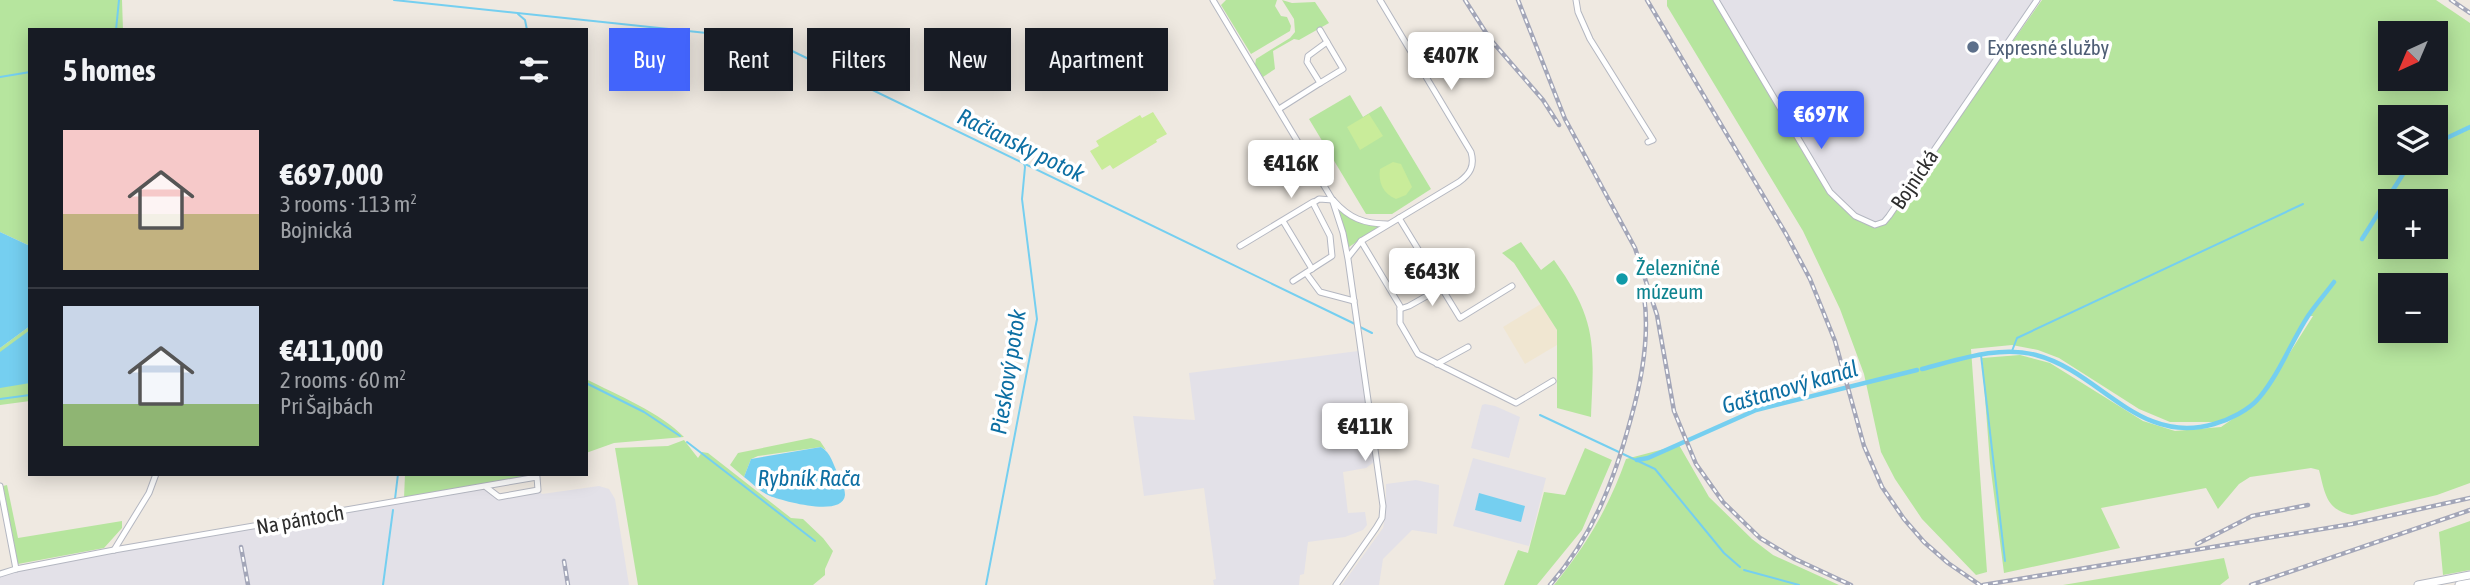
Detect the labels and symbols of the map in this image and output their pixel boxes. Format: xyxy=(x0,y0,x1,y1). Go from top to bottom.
north arrow xyxy=(2378,21,2448,91)
pin: €407K xyxy=(1402,32,1500,92)
place label: Expresné služby xyxy=(1987,35,2110,59)
marker: Expresné služby xyxy=(1965,39,1981,55)
pin: €697K xyxy=(1772,92,1870,151)
water label: Račiansky potok xyxy=(953,103,1089,187)
pin: €416K xyxy=(1242,140,1340,200)
street label: Bojnická xyxy=(1885,145,1943,213)
pin: €643K xyxy=(1383,248,1481,308)
place label: Železničné múzeum xyxy=(1636,255,1720,303)
marker: Železničné múzeum xyxy=(1614,271,1630,287)
water label: Pieskový potok xyxy=(985,307,1031,436)
water label: Gaštanový kanál xyxy=(1719,355,1861,419)
pin: €411K xyxy=(1316,404,1414,463)
water label: Rybník Rača xyxy=(758,465,861,491)
street label: Na pántoch xyxy=(254,499,346,539)

